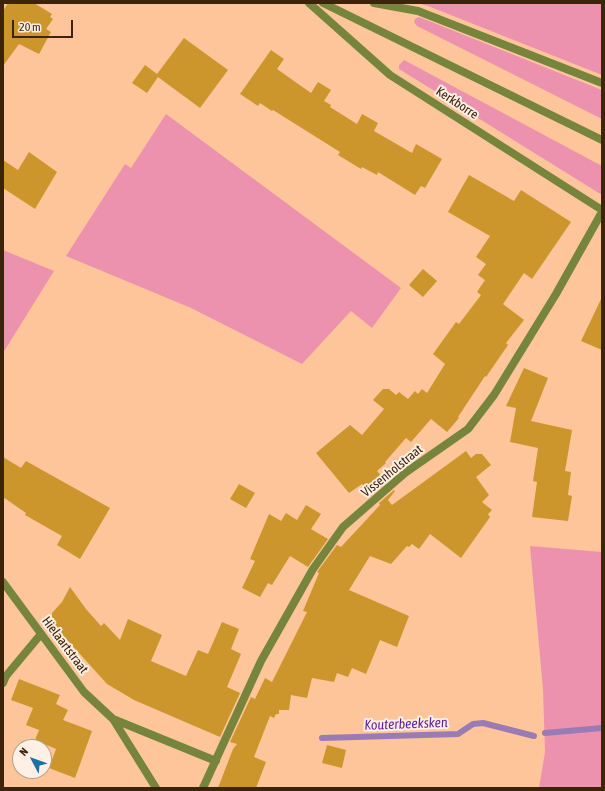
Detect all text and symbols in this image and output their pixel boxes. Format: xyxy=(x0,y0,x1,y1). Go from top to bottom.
scale bar xyxy=(14,12,75,38)
text: 20 m xyxy=(19,20,41,34)
street label: Kerkborre xyxy=(433,84,481,122)
street label: Vissenholstraat xyxy=(358,442,426,500)
street label: Hielaartstraat xyxy=(39,613,91,677)
water label: Kouterbeeksken xyxy=(364,714,448,734)
north arrow xyxy=(12,739,52,779)
text: N xyxy=(17,745,30,758)

